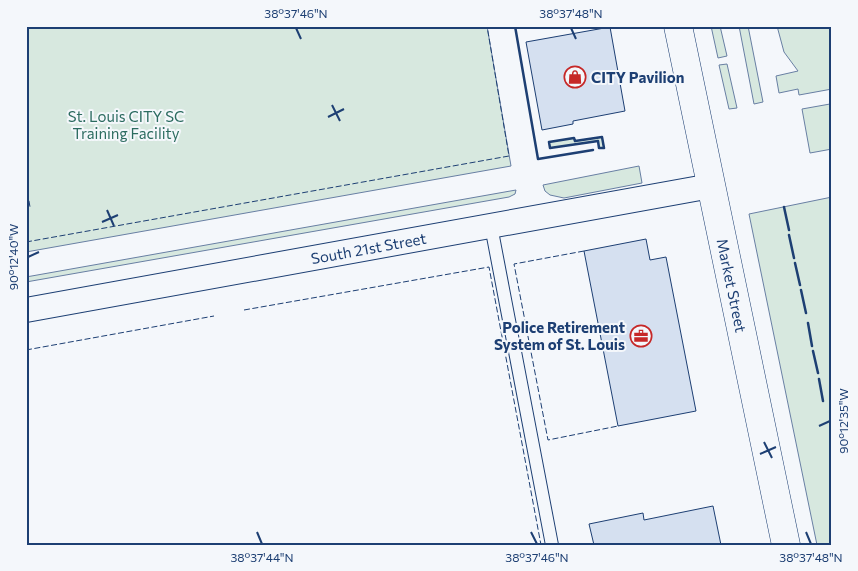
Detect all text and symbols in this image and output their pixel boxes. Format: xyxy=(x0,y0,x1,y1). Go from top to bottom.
text: 38°37'46"N xyxy=(264,6,328,20)
text: 38°37'48"N xyxy=(539,6,603,20)
shop icon: CITY Pavilion xyxy=(563,65,587,89)
place label: CITY Pavilion xyxy=(591,68,684,86)
park label: St. Louis CITY SC Training Facility xyxy=(68,107,184,142)
text: 90°12'40"W xyxy=(6,224,20,290)
street label: South 21st Street xyxy=(309,229,428,267)
street label: Market Street xyxy=(713,237,750,334)
place label: Police Retirement System of St. Louis xyxy=(494,318,625,353)
office icon: Police Retirement System of St. Louis xyxy=(629,324,653,348)
text: 90°12'35"W xyxy=(836,388,850,454)
text: 38°37'44"N xyxy=(230,550,294,564)
text: 38°37'46"N xyxy=(505,550,569,564)
text: 38°37'48"N xyxy=(779,550,843,564)

